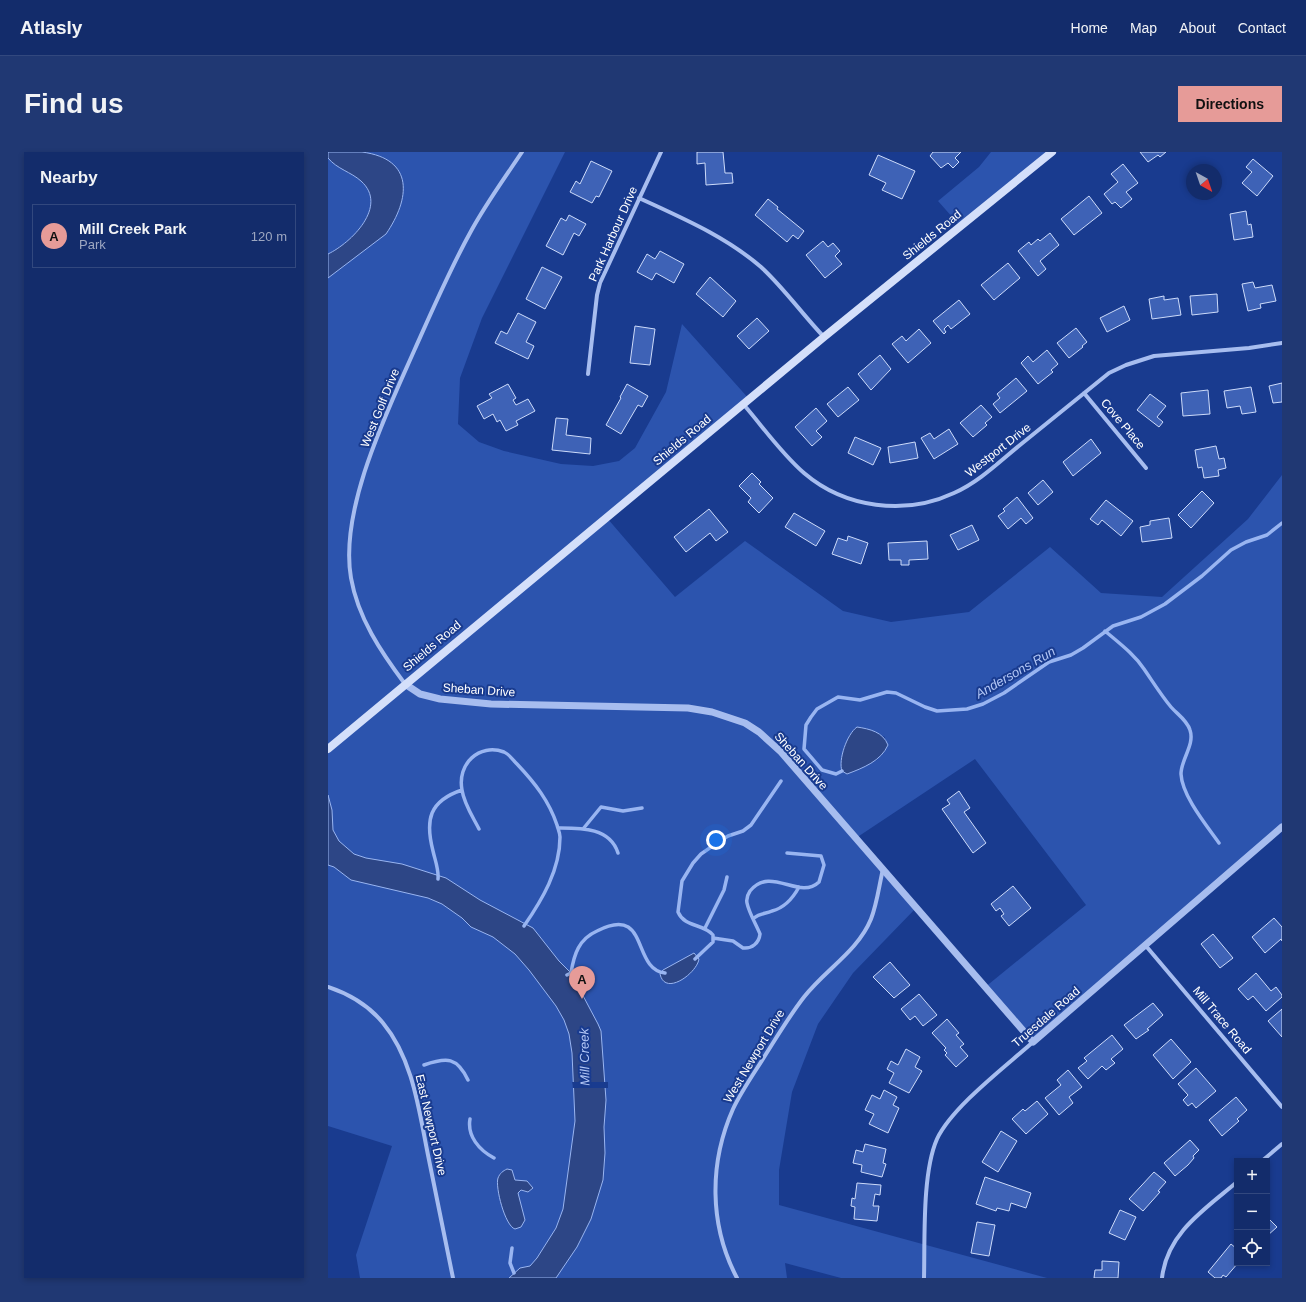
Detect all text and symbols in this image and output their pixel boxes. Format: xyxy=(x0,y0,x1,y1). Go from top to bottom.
text: Atlasly xyxy=(20,17,82,38)
text: Home xyxy=(1071,20,1108,36)
text: Map xyxy=(1130,20,1157,36)
text: About xyxy=(1179,20,1216,36)
text: Contact xyxy=(1238,20,1286,36)
button: Directions xyxy=(1178,86,1282,122)
text: Find us xyxy=(24,88,124,119)
north arrow xyxy=(1186,164,1222,200)
text: Nearby xyxy=(40,168,98,187)
street label: Park Harbour Drive xyxy=(586,184,640,284)
street label: Shields Road xyxy=(900,207,964,263)
text: Mill Creek Park xyxy=(79,220,187,237)
text: A xyxy=(49,229,59,244)
text: 120 m xyxy=(251,229,287,244)
text: Park xyxy=(79,237,106,252)
street label: West Golf Drive xyxy=(358,366,402,449)
street label: Cove Place xyxy=(1098,396,1148,452)
street label: Shields Road xyxy=(650,412,714,468)
street label: Westport Drive xyxy=(963,420,1034,480)
street label: Shields Road xyxy=(400,618,464,674)
water label: Andersons Run xyxy=(972,644,1058,702)
street label: Sheban Drive xyxy=(442,680,516,700)
street label: Sheban Drive xyxy=(771,729,831,793)
your location xyxy=(706,830,726,850)
pin: A xyxy=(569,966,595,999)
street label: Truesdale Road xyxy=(1009,984,1083,1050)
street label: Mill Trace Road xyxy=(1190,984,1254,1056)
street label: West Newport Drive xyxy=(721,1006,788,1105)
water label: Mill Creek xyxy=(576,1026,593,1086)
street label: East Newport Drive xyxy=(413,1073,450,1177)
map controls xyxy=(1234,1158,1270,1266)
button: + xyxy=(1234,1158,1270,1194)
button: − xyxy=(1234,1194,1270,1230)
button: locate xyxy=(1234,1230,1270,1266)

